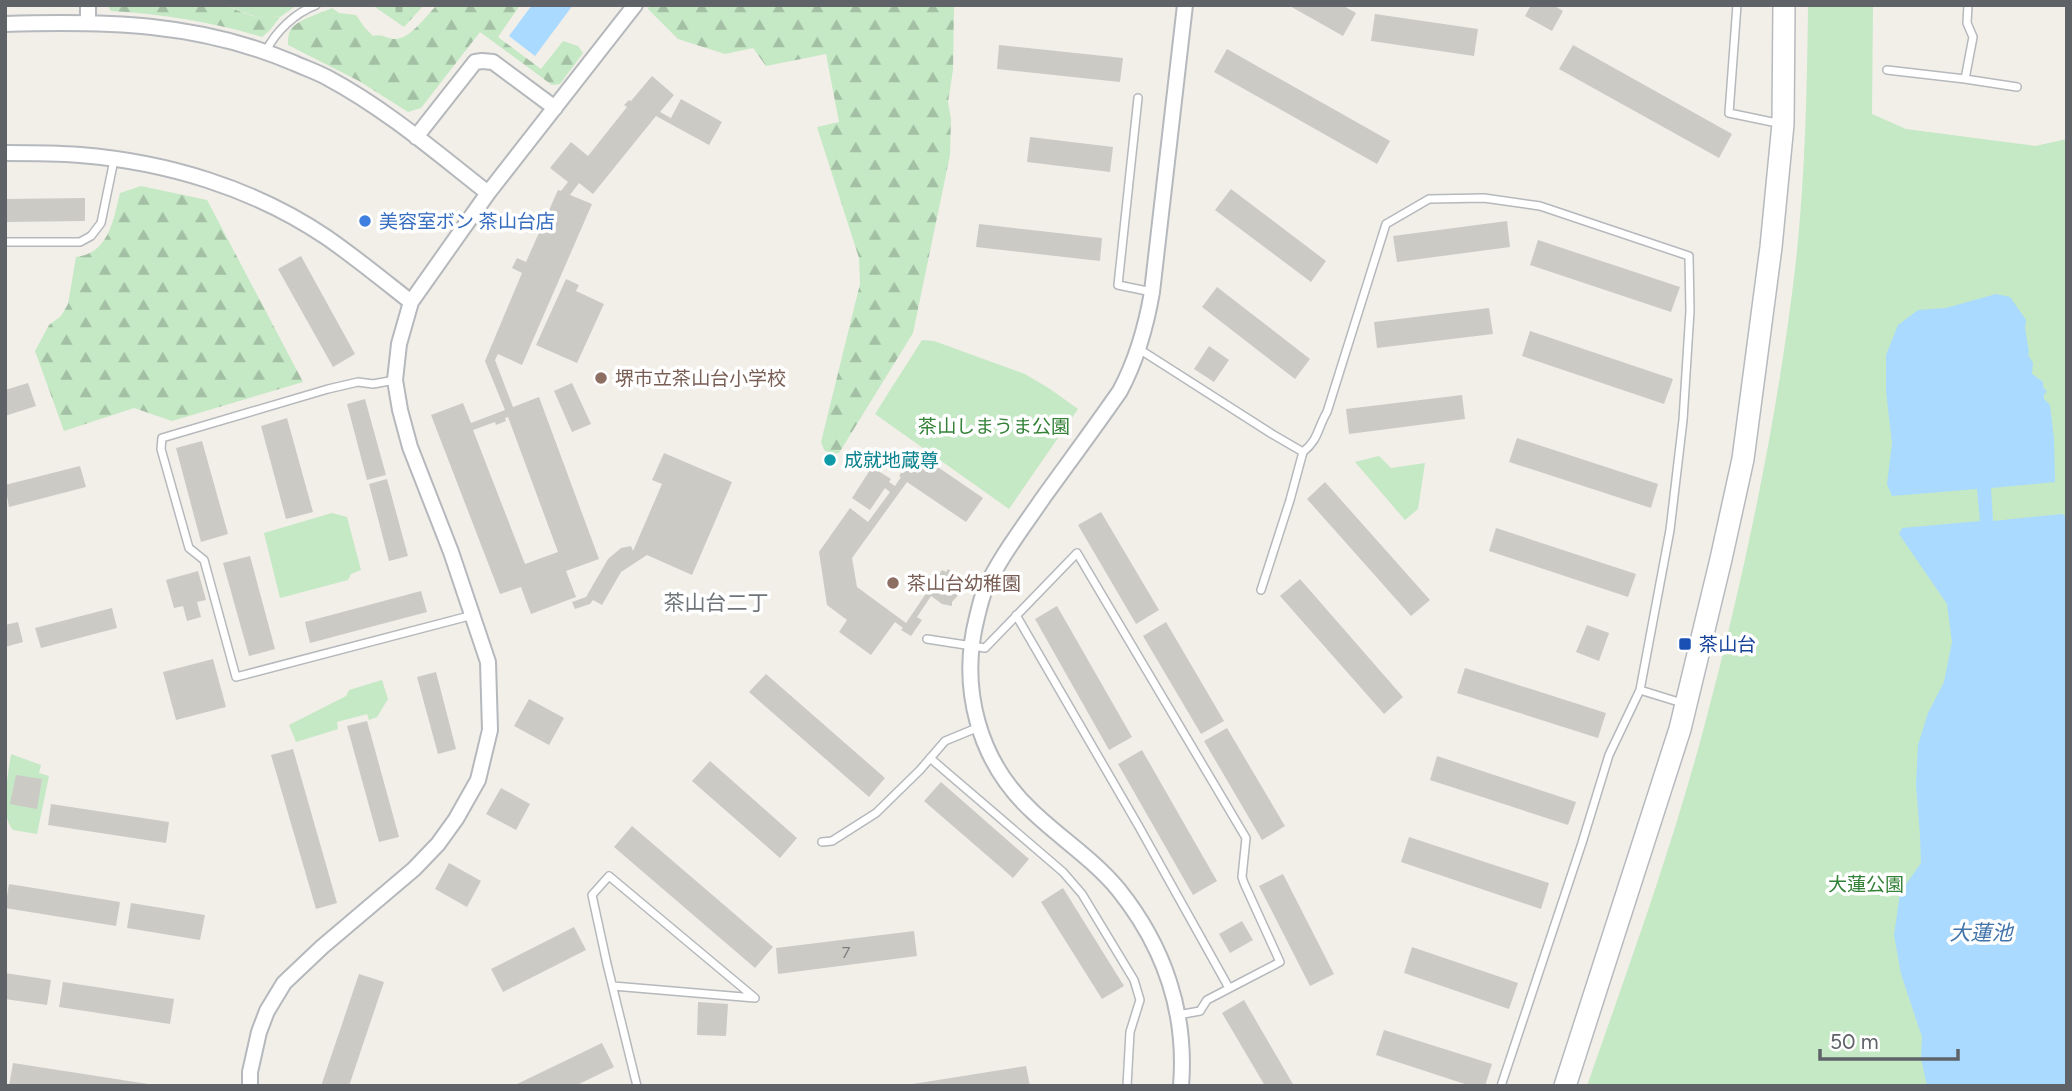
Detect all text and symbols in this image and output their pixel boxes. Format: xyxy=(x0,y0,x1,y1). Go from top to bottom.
place label: 美容室ボン 茶山台店 xyxy=(379,210,555,233)
marker: 美容室ボン 茶山台店 xyxy=(357,213,373,229)
place label: 堺市立茶山台小学校 xyxy=(615,367,786,390)
marker: 堺市立茶山台小学校 xyxy=(593,370,609,386)
park label: 茶山しまうま公園 xyxy=(918,415,1070,438)
place label: 成就地蔵尊 xyxy=(844,449,939,472)
marker: 成就地蔵尊 xyxy=(822,452,838,468)
place label: 茶山台幼稚園 xyxy=(907,572,1021,595)
marker: 茶山台幼稚園 xyxy=(885,575,901,591)
district label: 茶山台二丁 xyxy=(664,590,769,615)
place label: 茶山台 xyxy=(1699,633,1756,656)
marker: 茶山台 xyxy=(1677,636,1693,652)
park label: 大蓮公園 xyxy=(1828,873,1904,896)
water label: 大蓮池 xyxy=(1950,920,2014,945)
house number: 7 xyxy=(842,943,851,962)
scale bar xyxy=(1820,1018,1958,1062)
text: 50 m xyxy=(1830,1029,1879,1054)

